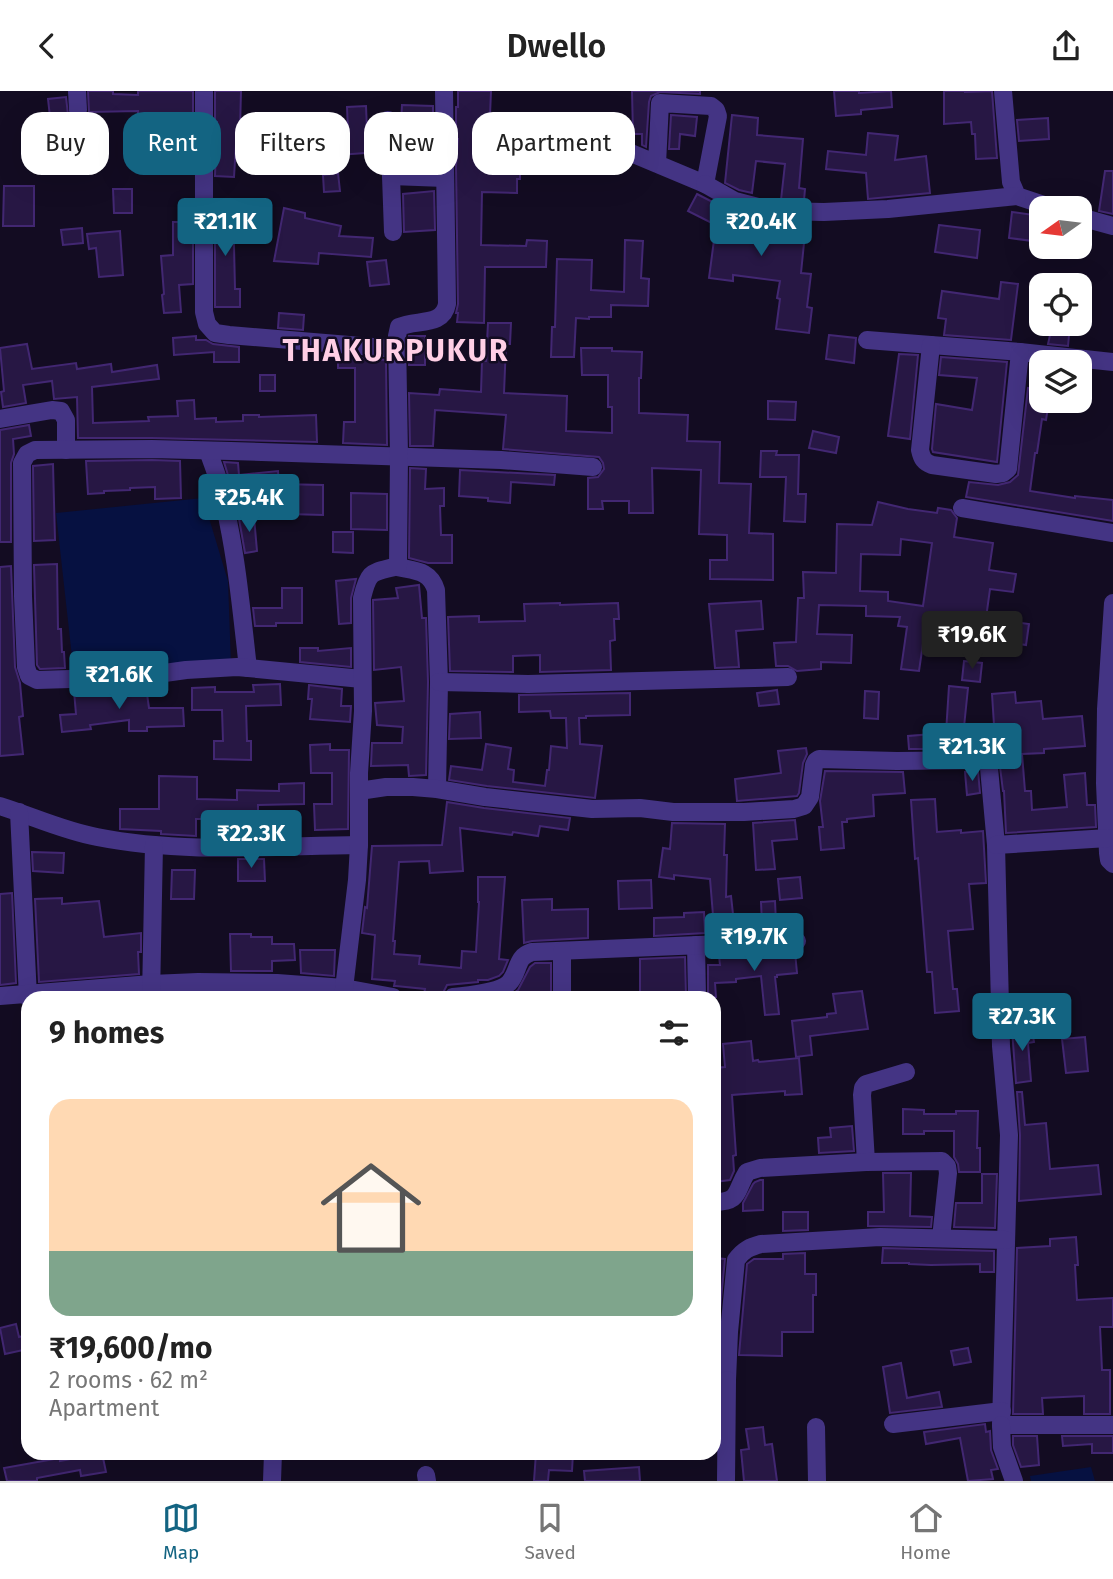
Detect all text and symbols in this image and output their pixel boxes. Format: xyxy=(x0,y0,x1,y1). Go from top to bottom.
icon: back xyxy=(28,27,66,65)
text: Dwello xyxy=(507,27,606,65)
icon: share xyxy=(1047,27,1085,65)
chip: Buy xyxy=(21,112,109,175)
chip: Rent xyxy=(123,112,221,175)
chip: Filters xyxy=(235,112,350,175)
chip: New xyxy=(364,112,458,175)
chip: Apartment xyxy=(472,112,635,175)
north arrow xyxy=(1029,196,1092,259)
map controls xyxy=(1029,196,1092,413)
pin: ₹21.1K xyxy=(168,199,282,258)
pin: ₹20.4K xyxy=(704,199,818,258)
text: ₹21.1K xyxy=(194,207,256,235)
text: ₹20.4K xyxy=(726,207,796,235)
button: locate xyxy=(1029,273,1092,336)
district label: THAKURPUKUR xyxy=(283,333,509,369)
button: layers xyxy=(1029,350,1092,413)
pin: ₹25.4K xyxy=(192,475,306,534)
text: ₹25.4K xyxy=(214,483,284,511)
pin: ₹19.6K xyxy=(915,611,1029,671)
text: ₹19.6K xyxy=(938,620,1006,648)
pin: ₹21.6K xyxy=(62,651,176,711)
text: ₹21.6K xyxy=(85,660,153,688)
pin: ₹21.3K xyxy=(915,723,1029,783)
text: ₹21.3K xyxy=(939,732,1005,760)
pin: ₹22.3K xyxy=(194,811,308,870)
text: ₹22.3K xyxy=(217,819,285,847)
pin: ₹19.7K xyxy=(697,913,811,973)
text: ₹19.7K xyxy=(721,922,787,950)
pin: ₹27.3K xyxy=(965,993,1079,1053)
text: ₹27.3K xyxy=(988,1002,1056,1030)
icon: filters xyxy=(655,1014,693,1052)
text: 9 homes xyxy=(49,1015,164,1051)
icon: home xyxy=(308,1145,434,1271)
text: ₹19,600/mo xyxy=(49,1330,212,1366)
text: 2 rooms · 62 m² xyxy=(49,1366,208,1394)
text: Apartment xyxy=(49,1394,159,1422)
tab: Map xyxy=(162,1499,200,1564)
tab: Saved xyxy=(524,1499,576,1564)
tab: Home xyxy=(900,1499,951,1564)

